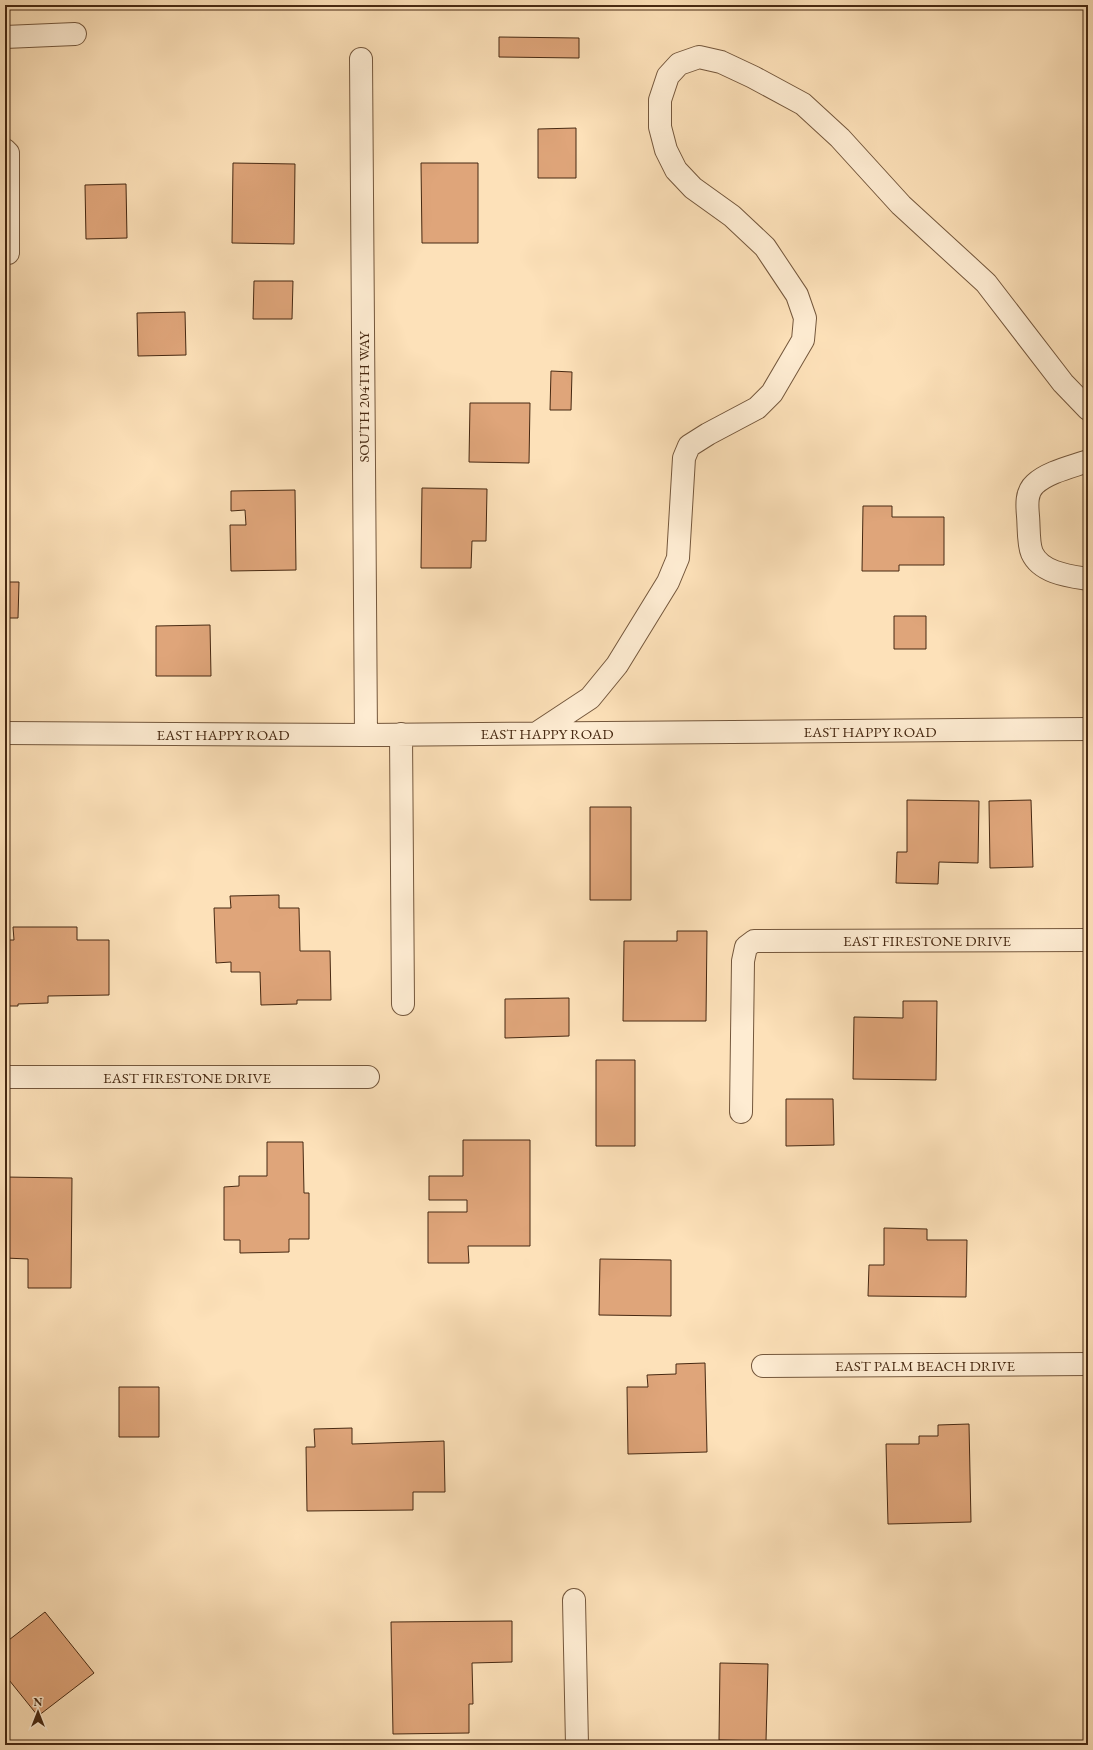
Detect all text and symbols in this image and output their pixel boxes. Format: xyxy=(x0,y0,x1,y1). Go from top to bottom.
street label: SOUTH 204TH WAY xyxy=(354,330,373,463)
street label: EAST HAPPY ROAD xyxy=(803,722,937,741)
street label: EAST HAPPY ROAD xyxy=(480,724,614,743)
street label: EAST HAPPY ROAD xyxy=(156,725,290,744)
street label: EAST FIRESTONE DRIVE xyxy=(843,931,1012,950)
street label: EAST FIRESTONE DRIVE xyxy=(103,1068,272,1087)
street label: EAST PALM BEACH DRIVE xyxy=(835,1356,1016,1375)
north arrow xyxy=(18,1692,58,1732)
text: N xyxy=(34,1695,43,1709)

